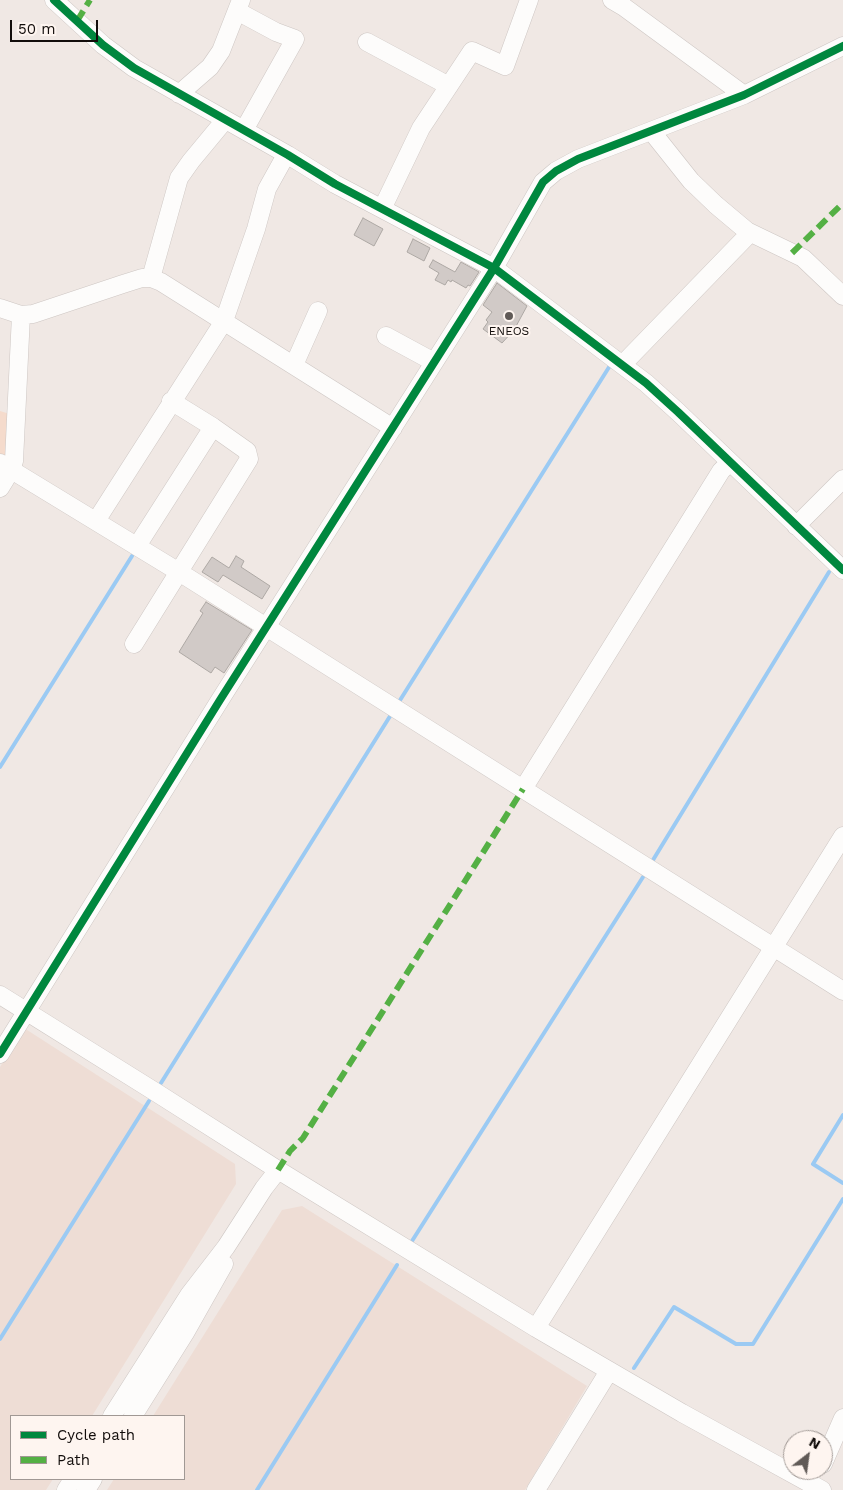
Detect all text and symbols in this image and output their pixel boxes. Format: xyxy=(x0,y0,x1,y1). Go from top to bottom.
scale bar xyxy=(12,10,100,42)
text: 50 m xyxy=(18,20,55,38)
marker: ENEOS xyxy=(503,310,515,322)
place label: ENEOS xyxy=(489,324,529,338)
legend xyxy=(10,1415,185,1480)
text: Cycle path xyxy=(57,1426,135,1444)
north arrow xyxy=(783,1430,833,1480)
text: N xyxy=(807,1433,823,1452)
text: Path xyxy=(57,1451,90,1469)

